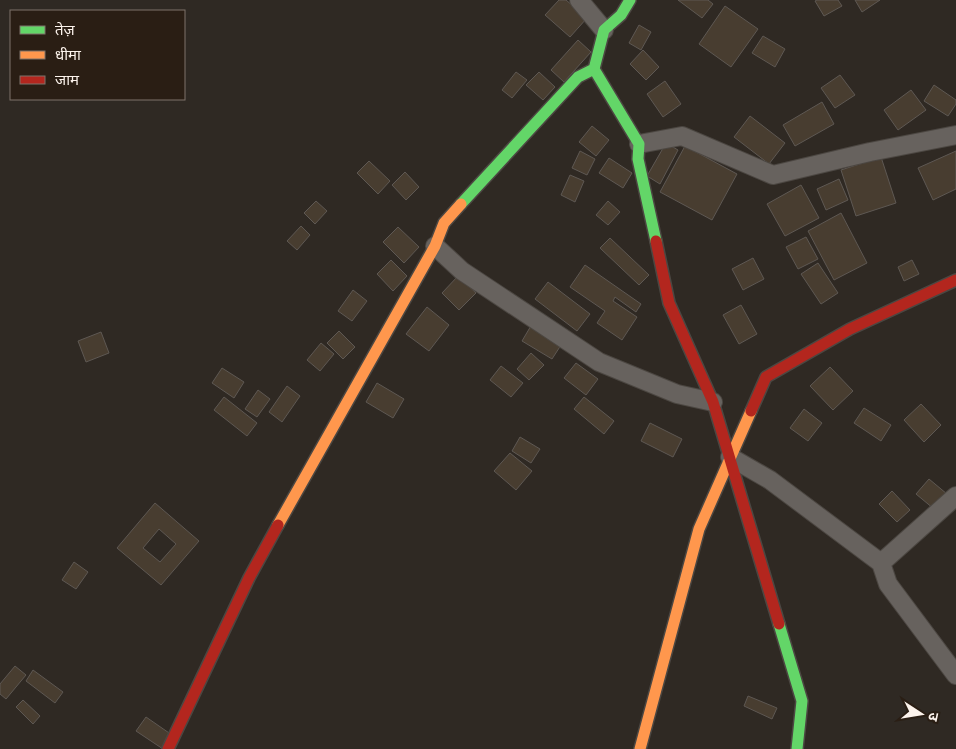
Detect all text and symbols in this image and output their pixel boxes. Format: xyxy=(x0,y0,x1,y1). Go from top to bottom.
legend xyxy=(10,10,185,100)
text: तेज़ xyxy=(55,21,76,38)
text: धीमा xyxy=(55,46,82,63)
text: जाम xyxy=(55,71,80,88)
north arrow xyxy=(896,689,946,739)
text: उ xyxy=(925,711,942,723)

